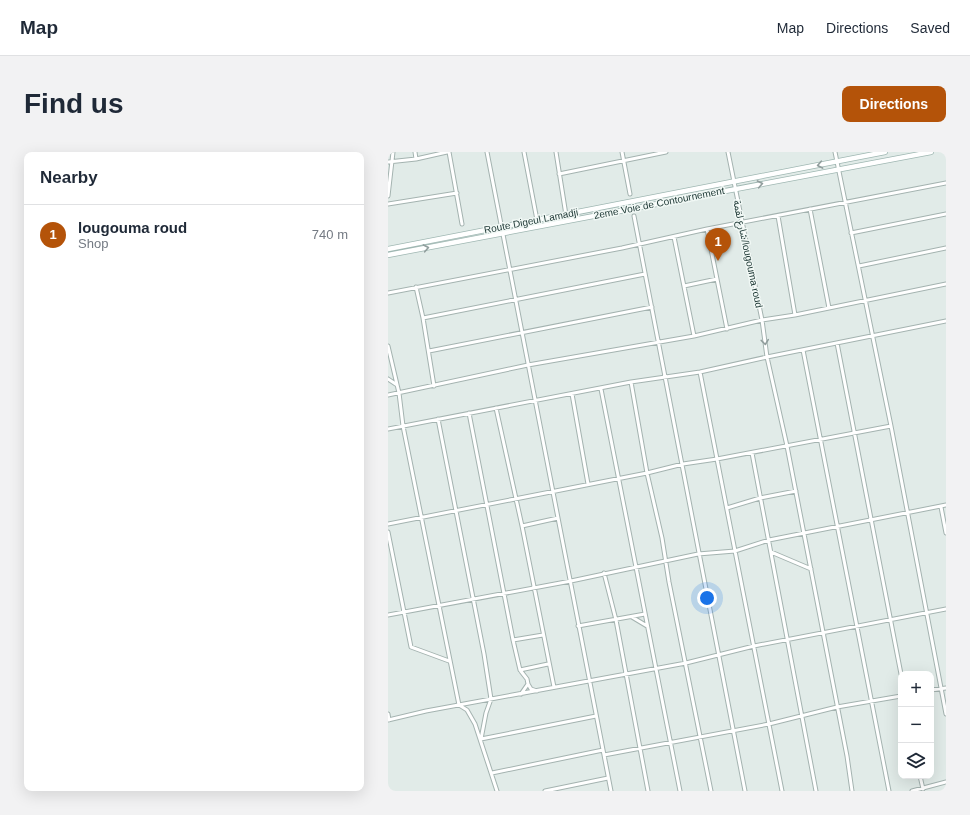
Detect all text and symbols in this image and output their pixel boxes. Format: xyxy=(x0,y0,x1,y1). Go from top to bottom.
text: Map xyxy=(20,17,58,38)
text: Map xyxy=(777,20,804,36)
text: Directions xyxy=(826,20,888,36)
text: Saved xyxy=(910,20,950,36)
button: Directions xyxy=(842,86,946,122)
text: Find us xyxy=(24,88,124,119)
one-way arrow xyxy=(817,161,823,169)
text: Nearby xyxy=(40,168,98,187)
one-way arrow xyxy=(757,180,763,188)
street label: 2eme Voie de Contournement xyxy=(593,185,725,221)
street label: شارع لقمة/lougouma roud xyxy=(729,199,765,309)
street label: Route Digeul Lamadji xyxy=(483,206,579,236)
text: lougouma roud xyxy=(78,219,187,236)
text: 1 xyxy=(49,227,57,242)
text: 740 m xyxy=(312,227,348,242)
pin: 1 xyxy=(705,228,731,261)
text: Shop xyxy=(78,236,108,251)
one-way arrow xyxy=(423,244,429,253)
one-way arrow xyxy=(760,338,769,345)
your location xyxy=(697,588,717,608)
map controls xyxy=(898,671,934,779)
button: + xyxy=(898,671,934,707)
button: − xyxy=(898,707,934,743)
button: layers xyxy=(898,743,934,779)

